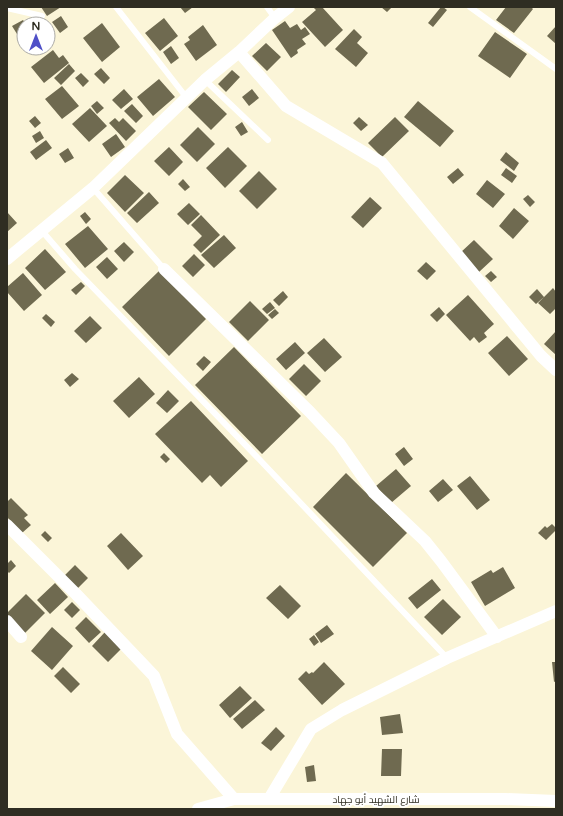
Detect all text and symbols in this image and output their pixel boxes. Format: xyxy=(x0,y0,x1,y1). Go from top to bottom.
north arrow xyxy=(16,16,56,56)
text: N xyxy=(32,20,40,33)
street label: شارع الشهيد أبو جهاد xyxy=(332,793,420,806)

